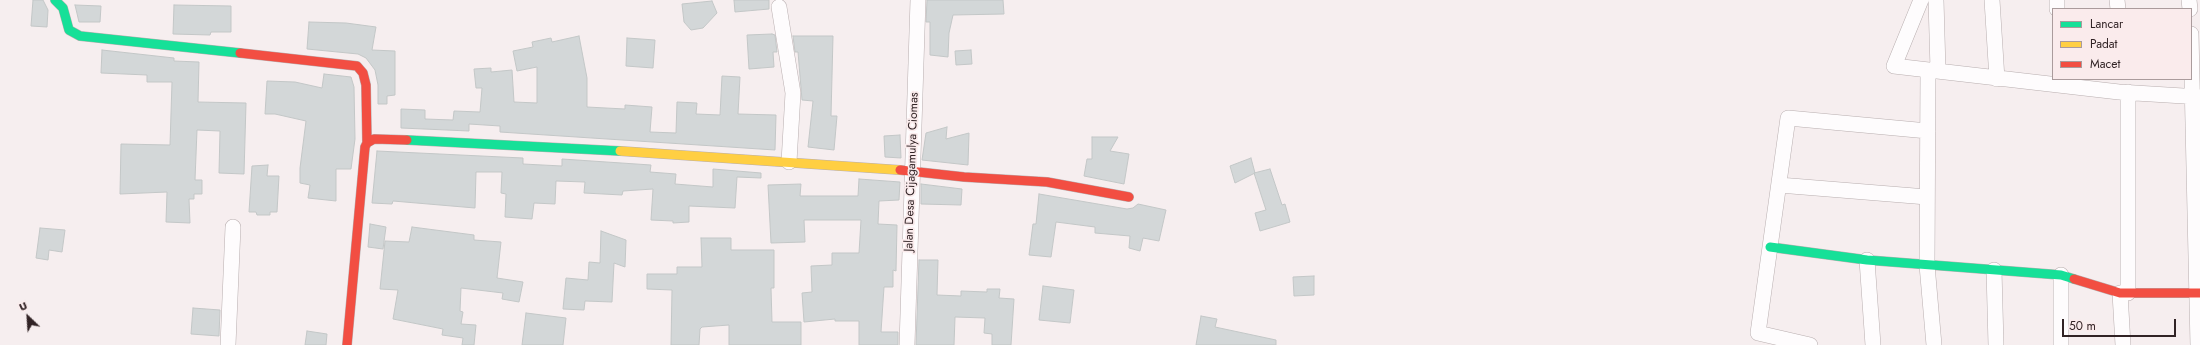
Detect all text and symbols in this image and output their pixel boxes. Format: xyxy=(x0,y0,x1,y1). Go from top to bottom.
legend xyxy=(2052,8,2192,80)
text: Lancar xyxy=(2090,15,2123,33)
text: Padat xyxy=(2090,35,2117,53)
text: Macet xyxy=(2090,55,2120,73)
street label: Jalan Desa Cijagamulya Ciomas xyxy=(902,92,922,252)
north arrow xyxy=(8,297,48,337)
text: U xyxy=(16,297,30,315)
scale bar xyxy=(2064,311,2178,337)
text: 50 m xyxy=(2069,317,2096,335)

